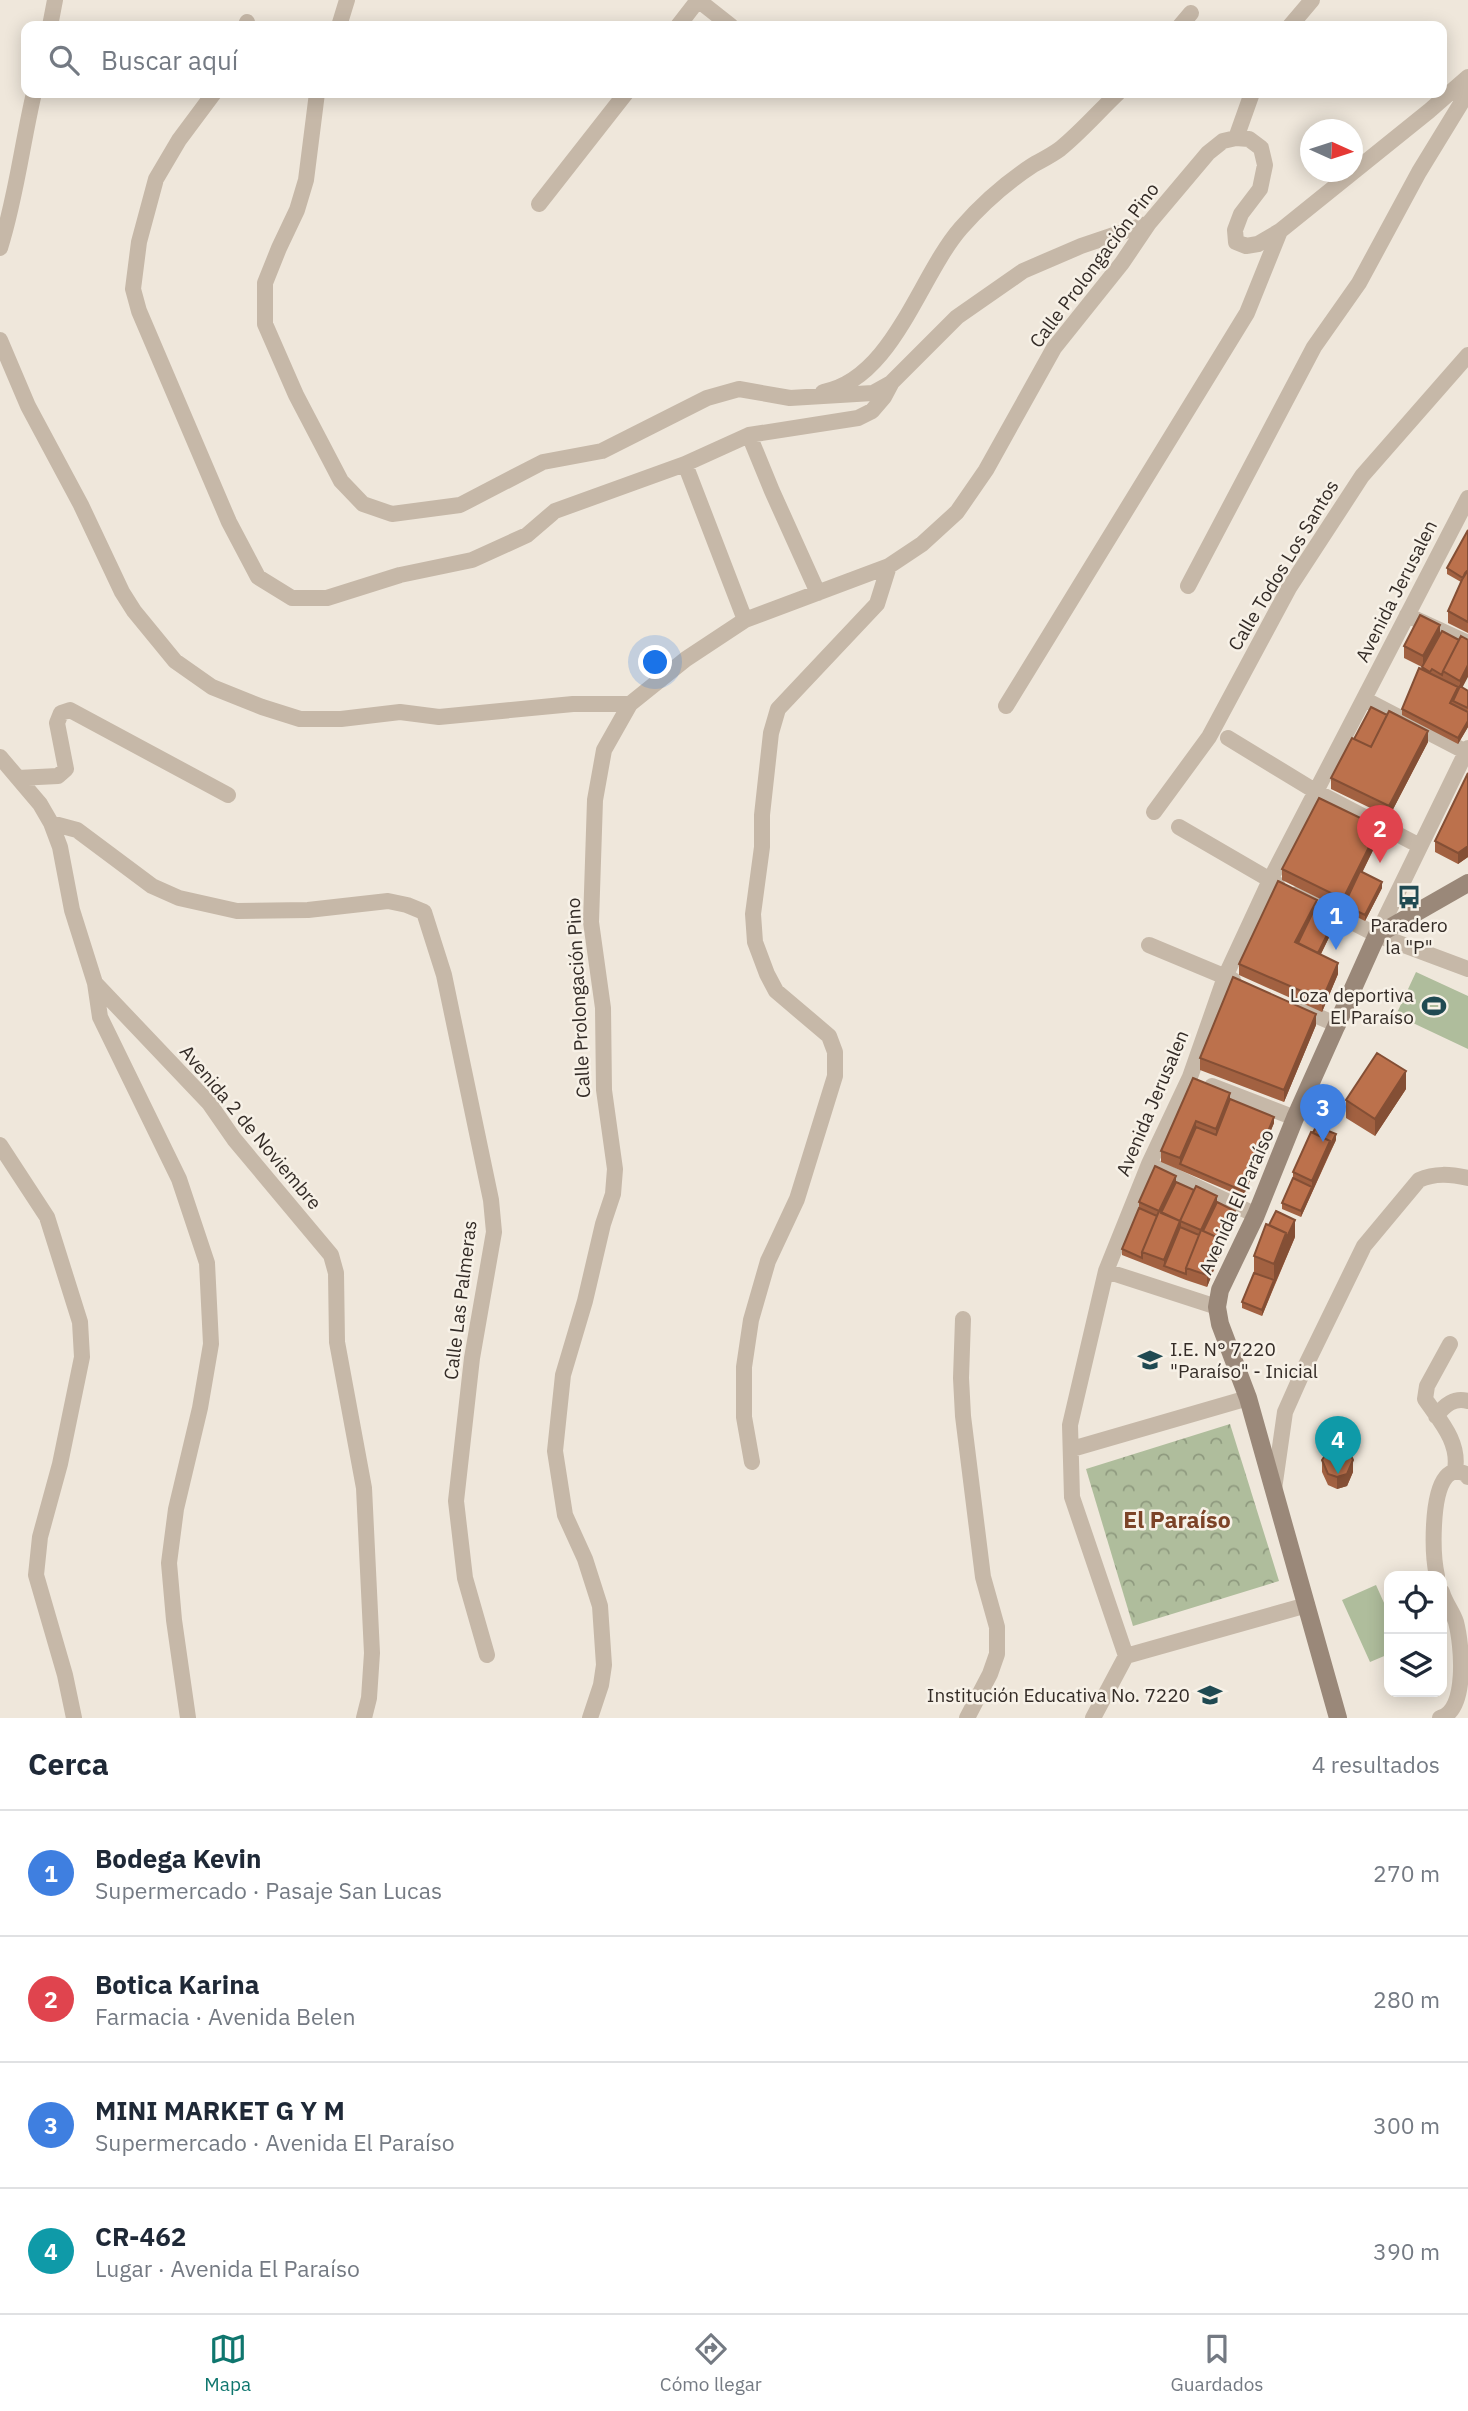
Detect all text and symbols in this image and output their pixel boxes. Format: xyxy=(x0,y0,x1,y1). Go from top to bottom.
search box xyxy=(21,21,1447,98)
icon: search xyxy=(45,41,83,79)
text: Buscar aquí xyxy=(101,43,238,77)
north arrow xyxy=(1300,119,1363,182)
street label: Calle Prolongación Pino xyxy=(1024,178,1164,352)
street label: Calle Todos Los Santos xyxy=(1223,475,1343,655)
street label: Avenida Jerusalen xyxy=(1350,516,1442,666)
your location xyxy=(638,645,672,679)
pin: 2 xyxy=(1357,805,1403,863)
bus stop icon: Paradero la "P" xyxy=(1395,883,1423,911)
pin: 1 xyxy=(1313,892,1359,950)
street label: Calle Prolongación Pino xyxy=(561,897,595,1099)
place label: Paradero la "P" xyxy=(1370,913,1448,959)
place label: Loza deportiva El Paraíso xyxy=(1290,983,1414,1029)
sports icon: Loza deportiva El Paraíso xyxy=(1420,992,1448,1020)
street label: Avenida Jerusalen xyxy=(1110,1026,1194,1180)
street label: Avenida 2 de Noviembre xyxy=(175,1040,327,1214)
pin: 3 xyxy=(1300,1084,1346,1142)
street label: Avenida El Paraíso xyxy=(1193,1126,1279,1278)
street label: Calle Las Palmeras xyxy=(438,1219,482,1381)
place label: I.E. N° 7220 "Paraíso" - Inicial xyxy=(1170,1337,1318,1383)
school or university icon: I.E. N° 7220 "Paraíso" - Inicial xyxy=(1136,1346,1164,1374)
pin: 4 xyxy=(1315,1416,1361,1474)
district label: El Paraíso xyxy=(1123,1504,1231,1534)
map controls xyxy=(1384,1571,1447,1697)
button: locate xyxy=(1384,1571,1447,1634)
button: layers xyxy=(1384,1634,1447,1697)
school or university icon: Institución Educativa No. 7220 xyxy=(1196,1681,1224,1709)
place label: Institución Educativa No. 7220 xyxy=(927,1683,1190,1707)
text: Cerca xyxy=(28,1744,109,1783)
text: 4 resultados xyxy=(1312,1749,1440,1779)
text: Bodega Kevin xyxy=(95,1841,261,1875)
text: 1 xyxy=(44,1858,58,1888)
text: 270 m xyxy=(1373,1858,1440,1888)
text: Supermercado · Pasaje San Lucas xyxy=(95,1875,442,1905)
text: Botica Karina xyxy=(95,1967,259,2001)
text: 2 xyxy=(44,1984,58,2014)
text: 280 m xyxy=(1373,1984,1440,2014)
text: Farmacia · Avenida Belen xyxy=(95,2001,355,2031)
text: MINI MARKET G Y M xyxy=(95,2093,345,2127)
text: 3 xyxy=(44,2110,58,2140)
text: 300 m xyxy=(1373,2110,1440,2140)
text: Supermercado · Avenida El Paraíso xyxy=(95,2127,455,2157)
text: CR-462 xyxy=(95,2219,186,2253)
text: 4 xyxy=(44,2236,58,2266)
text: 390 m xyxy=(1373,2236,1440,2266)
text: Lugar · Avenida El Paraíso xyxy=(95,2253,360,2283)
tab: Mapa xyxy=(204,2330,251,2396)
tab: Cómo llegar xyxy=(660,2330,762,2396)
tab: Guardados xyxy=(1171,2330,1264,2396)

